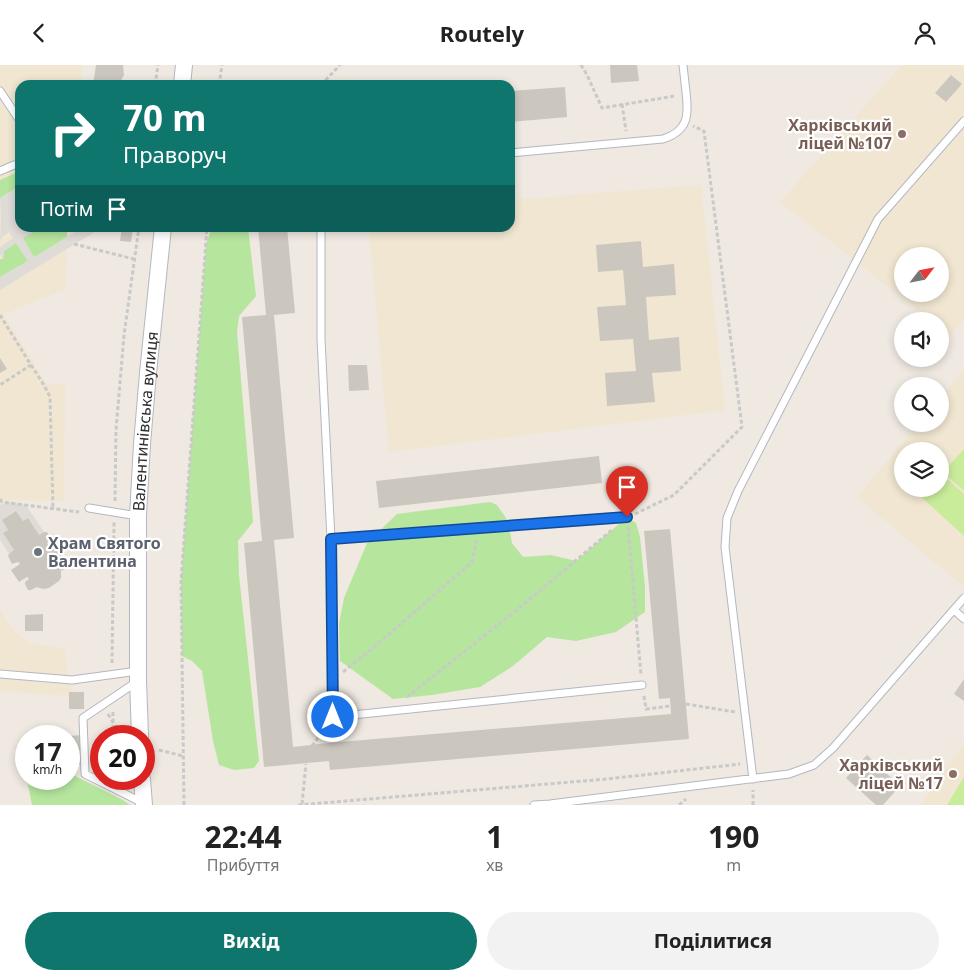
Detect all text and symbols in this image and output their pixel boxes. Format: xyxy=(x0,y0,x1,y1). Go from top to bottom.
text: Routely xyxy=(440,18,524,48)
icon: back xyxy=(25,19,53,47)
icon: person xyxy=(911,19,939,47)
text: 70 m xyxy=(123,94,206,141)
icon: right xyxy=(40,100,105,165)
place label: Харківський ліцей №107 xyxy=(788,114,892,154)
marker: Харківський ліцей №107 xyxy=(896,128,908,140)
text: Праворуч xyxy=(123,139,227,169)
icon: arrive xyxy=(103,195,131,223)
text: Потім xyxy=(40,196,93,222)
north arrow xyxy=(894,247,949,303)
map controls xyxy=(894,247,949,497)
button: sound xyxy=(894,312,949,367)
street label: Валентинівська вулиця xyxy=(127,330,163,512)
button: search xyxy=(894,377,949,432)
button: layers xyxy=(894,442,949,497)
pin xyxy=(606,466,648,517)
icon: arrive xyxy=(613,473,641,501)
place label: Храм Святого Валентина xyxy=(48,532,161,572)
marker: Храм Святого Валентина xyxy=(32,546,44,558)
position arrow xyxy=(306,690,358,742)
speed limit sign: 20 xyxy=(90,725,155,790)
text: 17 xyxy=(33,734,62,768)
place label: Харківський ліцей №17 xyxy=(839,754,943,794)
text: km/h xyxy=(33,761,62,778)
marker: Харківський ліцей №17 xyxy=(947,768,959,780)
text: 22:44 xyxy=(205,816,282,857)
text: 1 xyxy=(486,816,503,857)
text: 190 xyxy=(708,816,759,857)
text: Прибуття xyxy=(207,854,279,876)
text: хв xyxy=(486,854,503,876)
text: m xyxy=(726,854,741,876)
button: Вихід xyxy=(25,912,477,970)
button: Поділитися xyxy=(487,912,939,970)

